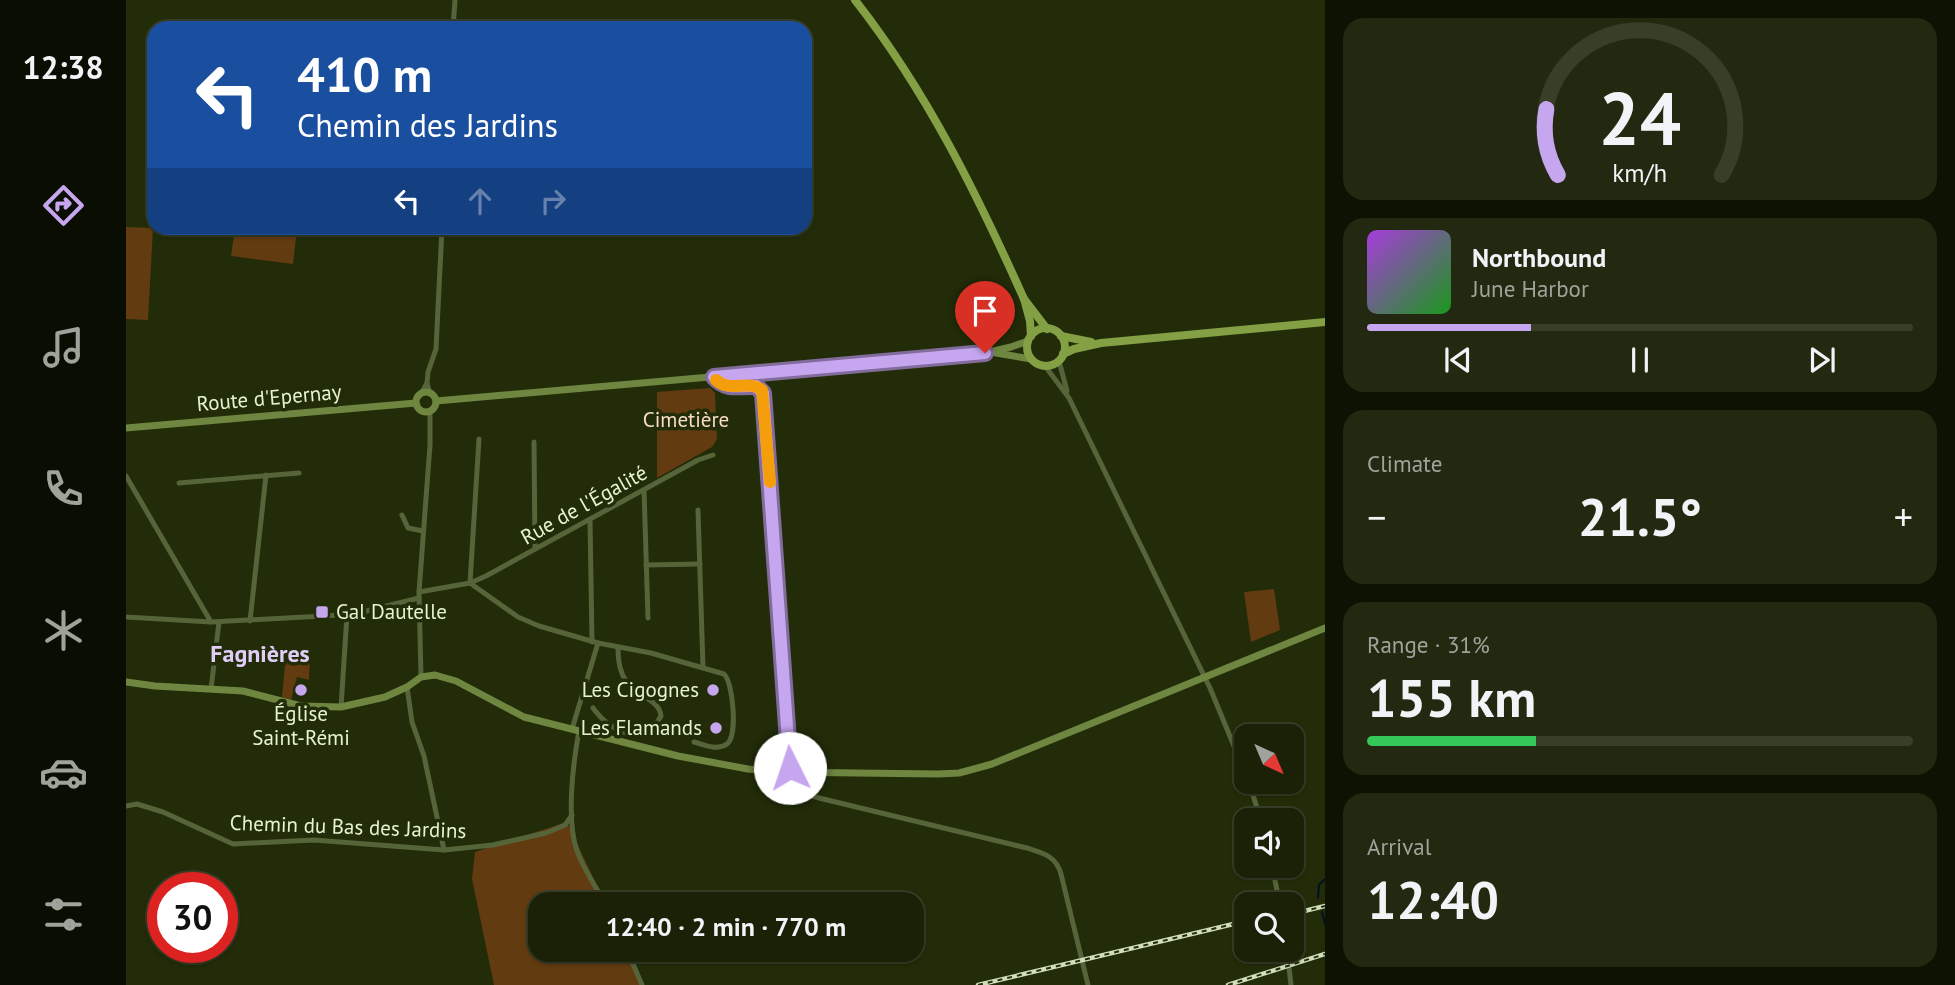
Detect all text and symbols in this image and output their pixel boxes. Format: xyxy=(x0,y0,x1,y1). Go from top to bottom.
text: 410 m xyxy=(297,42,432,106)
text: 12:38 xyxy=(22,46,104,88)
icon: left xyxy=(182,49,273,140)
text: 24 xyxy=(1599,71,1681,165)
text: Chemin des Jardins xyxy=(297,104,558,146)
text: km/h xyxy=(1613,157,1667,189)
icon: directions xyxy=(39,181,88,230)
icon: left xyxy=(388,182,426,220)
icon: ahead xyxy=(461,182,499,220)
icon: right xyxy=(534,182,572,220)
text: Northbound xyxy=(1472,241,1606,274)
text: June Harbor xyxy=(1472,274,1589,303)
pin xyxy=(955,281,1015,353)
icon: arrive xyxy=(966,292,1004,330)
icon: music xyxy=(39,323,88,372)
icon: previous xyxy=(1439,341,1477,379)
icon: pause xyxy=(1621,341,1659,379)
icon: next xyxy=(1803,341,1841,379)
street label: Route d'Epernay xyxy=(195,378,343,417)
park label: Cimetière xyxy=(643,406,729,433)
text: Climate xyxy=(1367,449,1442,478)
street label: Rue de l'Égalité xyxy=(516,459,652,550)
icon: phone xyxy=(39,464,88,513)
text: 21.5° xyxy=(1578,483,1702,550)
text: − xyxy=(1367,492,1386,541)
text: + xyxy=(1894,492,1913,541)
place label: Gal Dautelle xyxy=(336,598,447,625)
marker: Gal Dautelle xyxy=(314,604,330,620)
icon: climate xyxy=(39,606,88,655)
text: Range · 31% xyxy=(1367,630,1490,659)
district label: Fagnières xyxy=(210,638,310,669)
text: 155 km xyxy=(1367,664,1536,731)
place label: Les Cigognes xyxy=(582,676,699,703)
marker: Église Saint-Rémi xyxy=(293,682,309,698)
marker: Les Cigognes xyxy=(705,682,721,698)
place label: Église Saint-Rémi xyxy=(252,700,350,751)
place label: Les Flamands xyxy=(581,714,702,741)
marker: Les Flamands xyxy=(708,720,724,736)
north arrow xyxy=(1234,724,1304,794)
map controls xyxy=(1234,724,1304,962)
position arrow xyxy=(753,731,827,805)
icon: car xyxy=(39,748,88,797)
button: sound xyxy=(1234,808,1304,878)
street label: Chemin du Bas des Jardins xyxy=(229,809,467,844)
text: Arrival xyxy=(1367,832,1431,861)
text: 12:40 xyxy=(1367,866,1499,933)
speed limit sign: 30 xyxy=(147,872,238,963)
icon: filters xyxy=(39,890,88,939)
button: search xyxy=(1234,892,1304,962)
text: 12:40 · 2 min · 770 m xyxy=(606,910,846,943)

